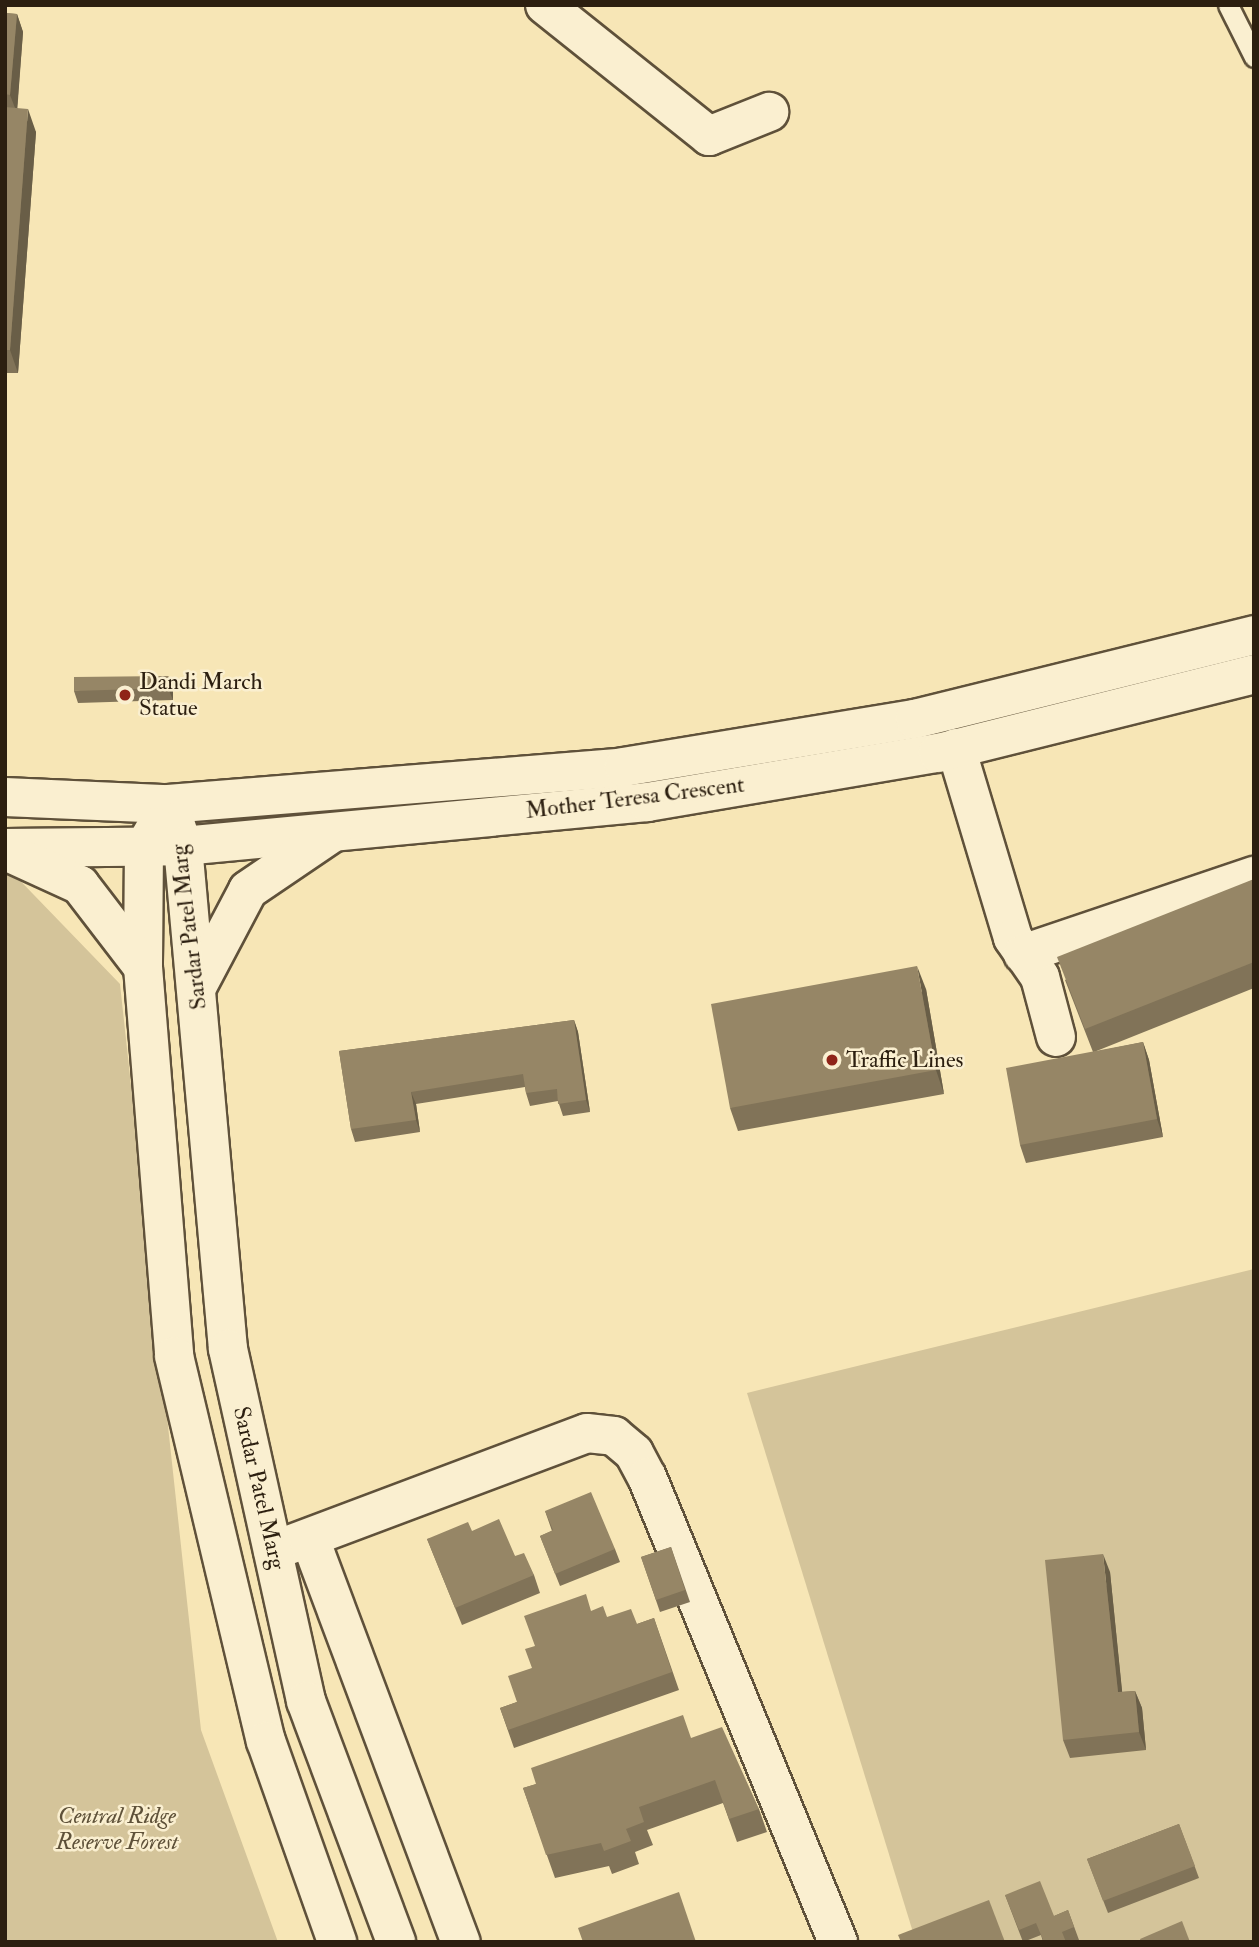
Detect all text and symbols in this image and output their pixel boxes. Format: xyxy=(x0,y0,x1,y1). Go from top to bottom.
place label: Dandi March Statue xyxy=(139,668,263,722)
marker: Dandi March Statue xyxy=(117,687,133,703)
street label: Mother Teresa Crescent xyxy=(524,771,746,825)
street label: Sardar Patel Marg xyxy=(165,843,213,1011)
place label: Traffic Lines xyxy=(846,1046,963,1074)
marker: Traffic Lines xyxy=(824,1052,840,1068)
street label: Sardar Patel Marg xyxy=(227,1404,291,1572)
park label: Central Ridge Reserve Forest xyxy=(56,1802,178,1856)

